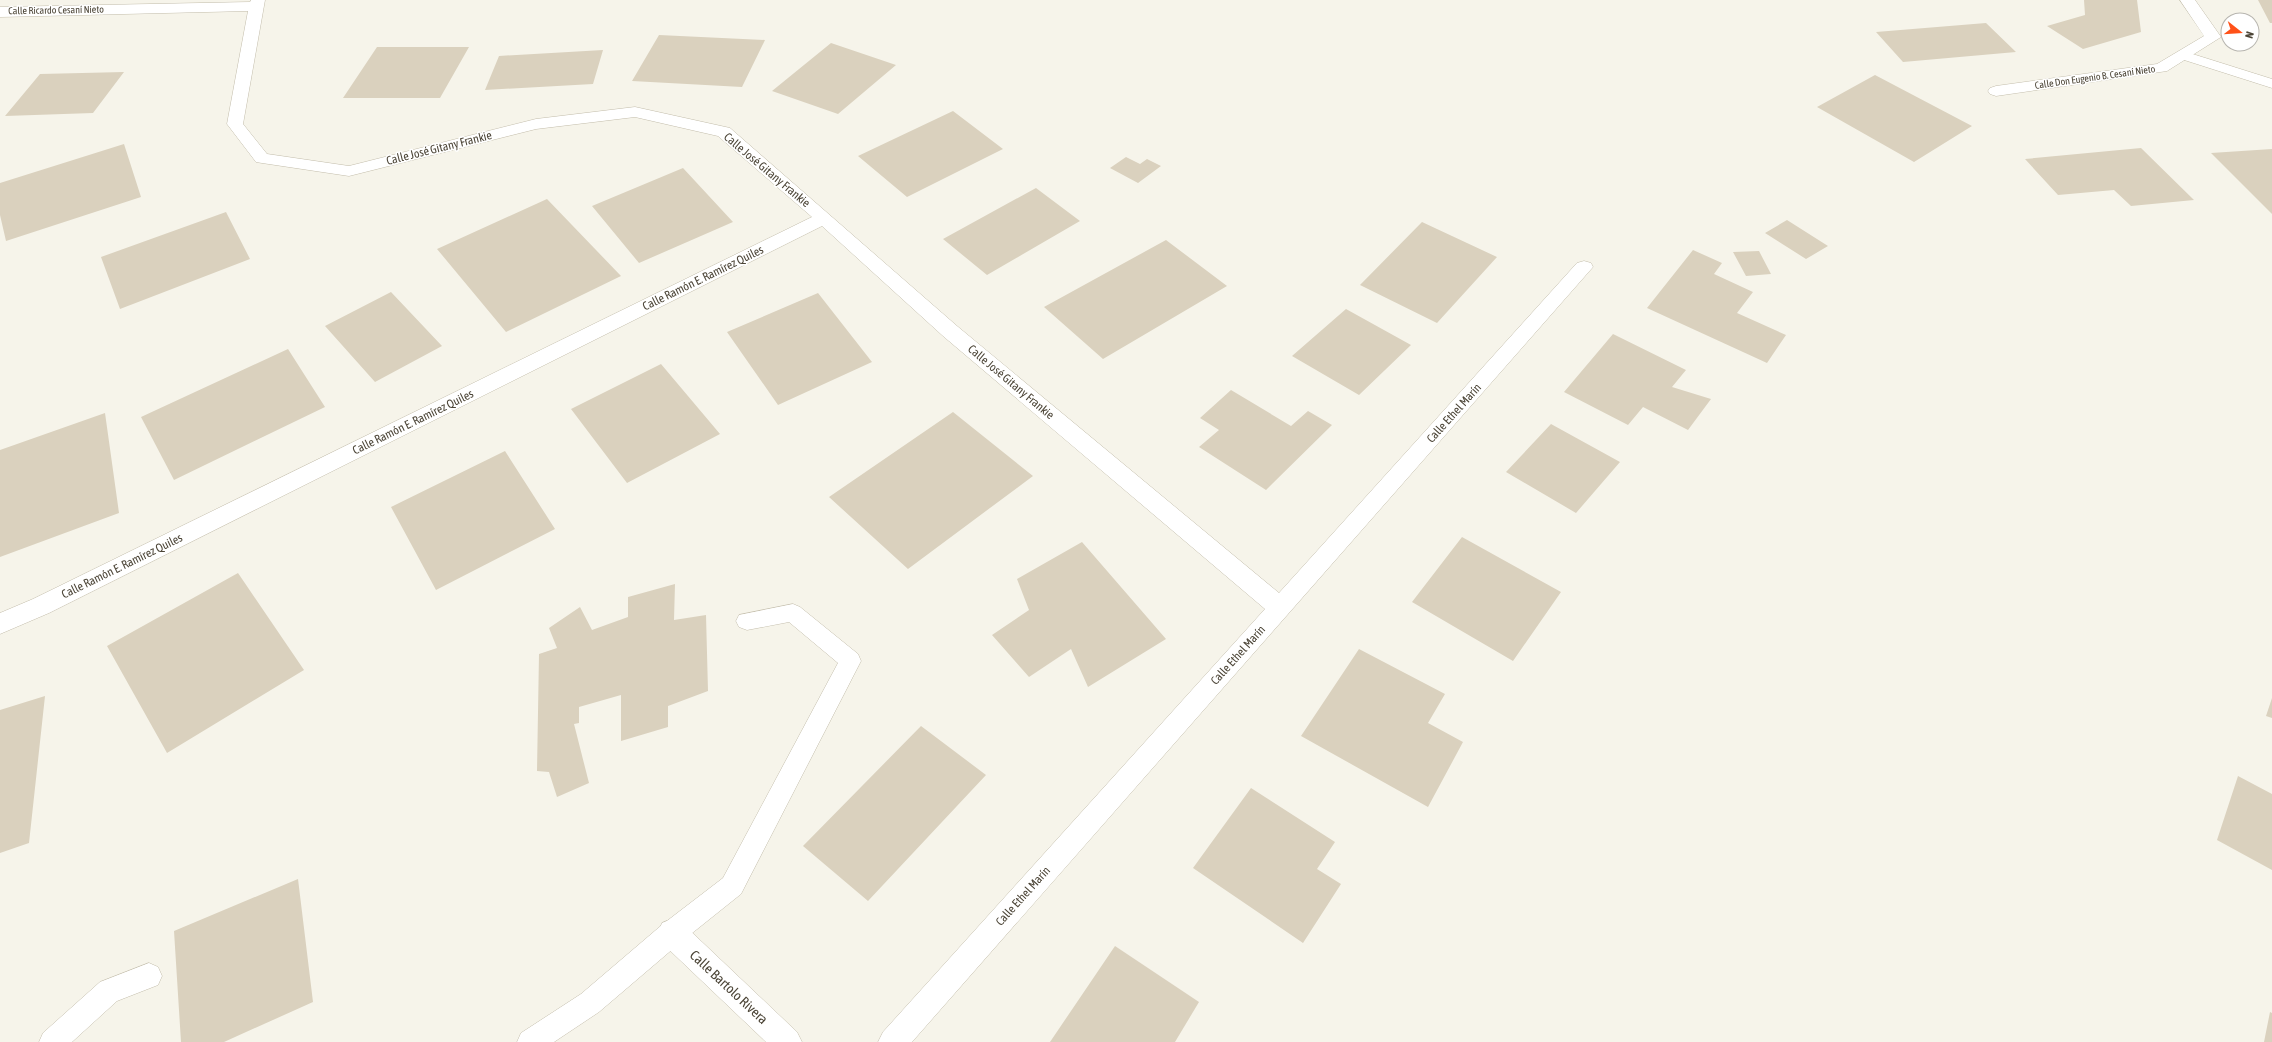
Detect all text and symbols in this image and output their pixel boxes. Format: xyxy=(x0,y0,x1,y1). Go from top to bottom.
street label: Calle Ricardo Cesaní Nieto xyxy=(8,4,104,16)
north arrow xyxy=(2220,12,2260,52)
text: N xyxy=(2243,30,2256,40)
street label: Calle Don Eugenio B. Cesaní Nieto xyxy=(2034,63,2156,91)
street label: Calle José Gitany Frankie xyxy=(385,128,493,168)
street label: Calle José Gitany Frankie xyxy=(721,130,813,210)
street label: Calle Ramón E. Ramírez Quiles xyxy=(640,243,766,313)
street label: Calle José Gitany Frankie xyxy=(965,342,1057,422)
street label: Calle Ethel Marín xyxy=(1424,381,1484,445)
street label: Calle Ramón E. Ramírez Quiles xyxy=(350,387,476,457)
street label: Calle Ramón E. Ramírez Quiles xyxy=(59,531,185,601)
street label: Calle Ethel Marín xyxy=(1208,623,1268,687)
street label: Calle Ethel Marín xyxy=(993,864,1053,928)
street label: Calle Bartolo Rivera xyxy=(687,947,771,1027)

